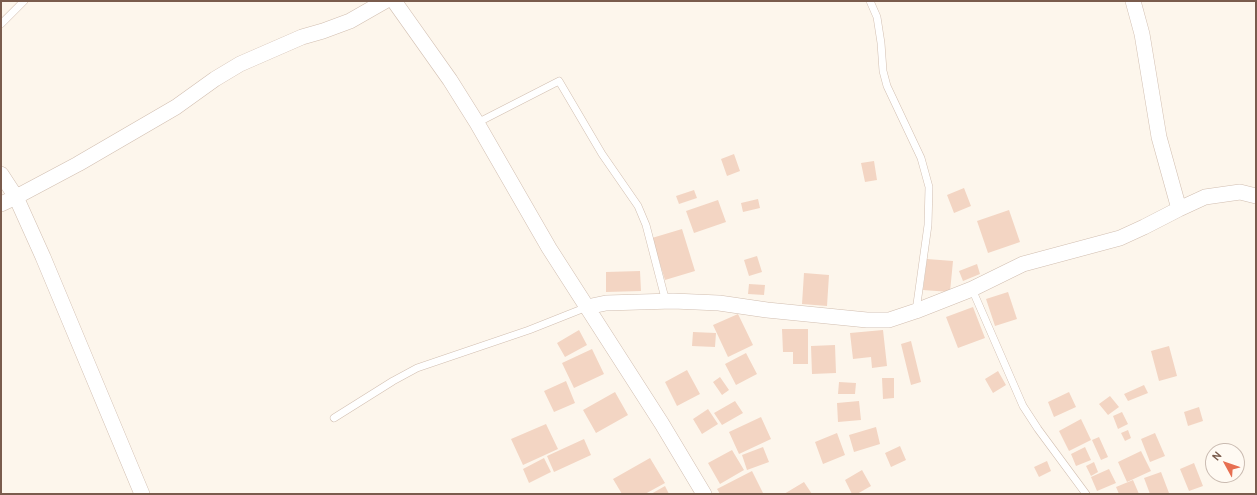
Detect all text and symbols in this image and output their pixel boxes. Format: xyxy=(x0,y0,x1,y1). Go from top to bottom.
north arrow xyxy=(1205,443,1245,483)
text: N xyxy=(1209,448,1224,463)

